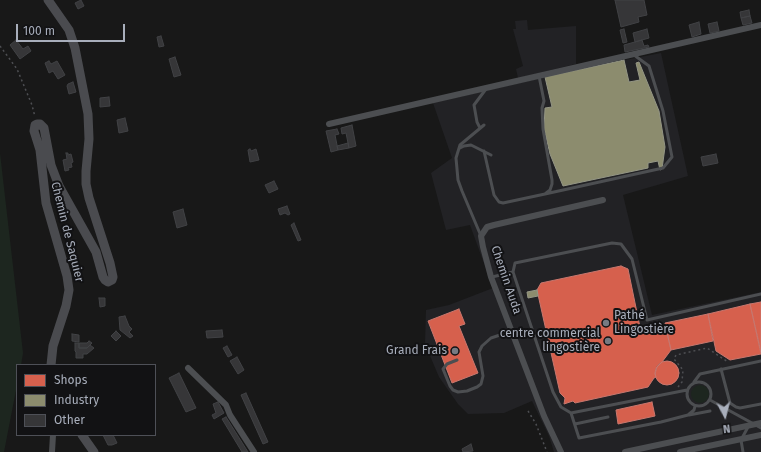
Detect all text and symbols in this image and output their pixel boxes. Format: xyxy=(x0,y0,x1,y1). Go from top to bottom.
scale bar xyxy=(18,16,127,42)
text: 100 m xyxy=(23,24,55,38)
street label: Chemin de Saquier xyxy=(48,180,86,284)
street label: Chemin Auda xyxy=(488,244,524,316)
place label: Pathé Lingostière xyxy=(614,309,674,337)
marker: Pathé Lingostière xyxy=(601,318,611,328)
place label: centre commercial lingostière xyxy=(500,327,600,355)
marker: centre commercial lingostière xyxy=(603,336,613,346)
place label: Grand Frais xyxy=(386,344,447,358)
marker: Grand Frais xyxy=(450,346,460,356)
legend xyxy=(16,364,156,436)
text: Shops xyxy=(54,373,87,387)
text: Industry xyxy=(54,393,99,407)
north arrow xyxy=(705,396,745,436)
text: Other xyxy=(54,413,85,427)
text: N xyxy=(722,422,731,435)

